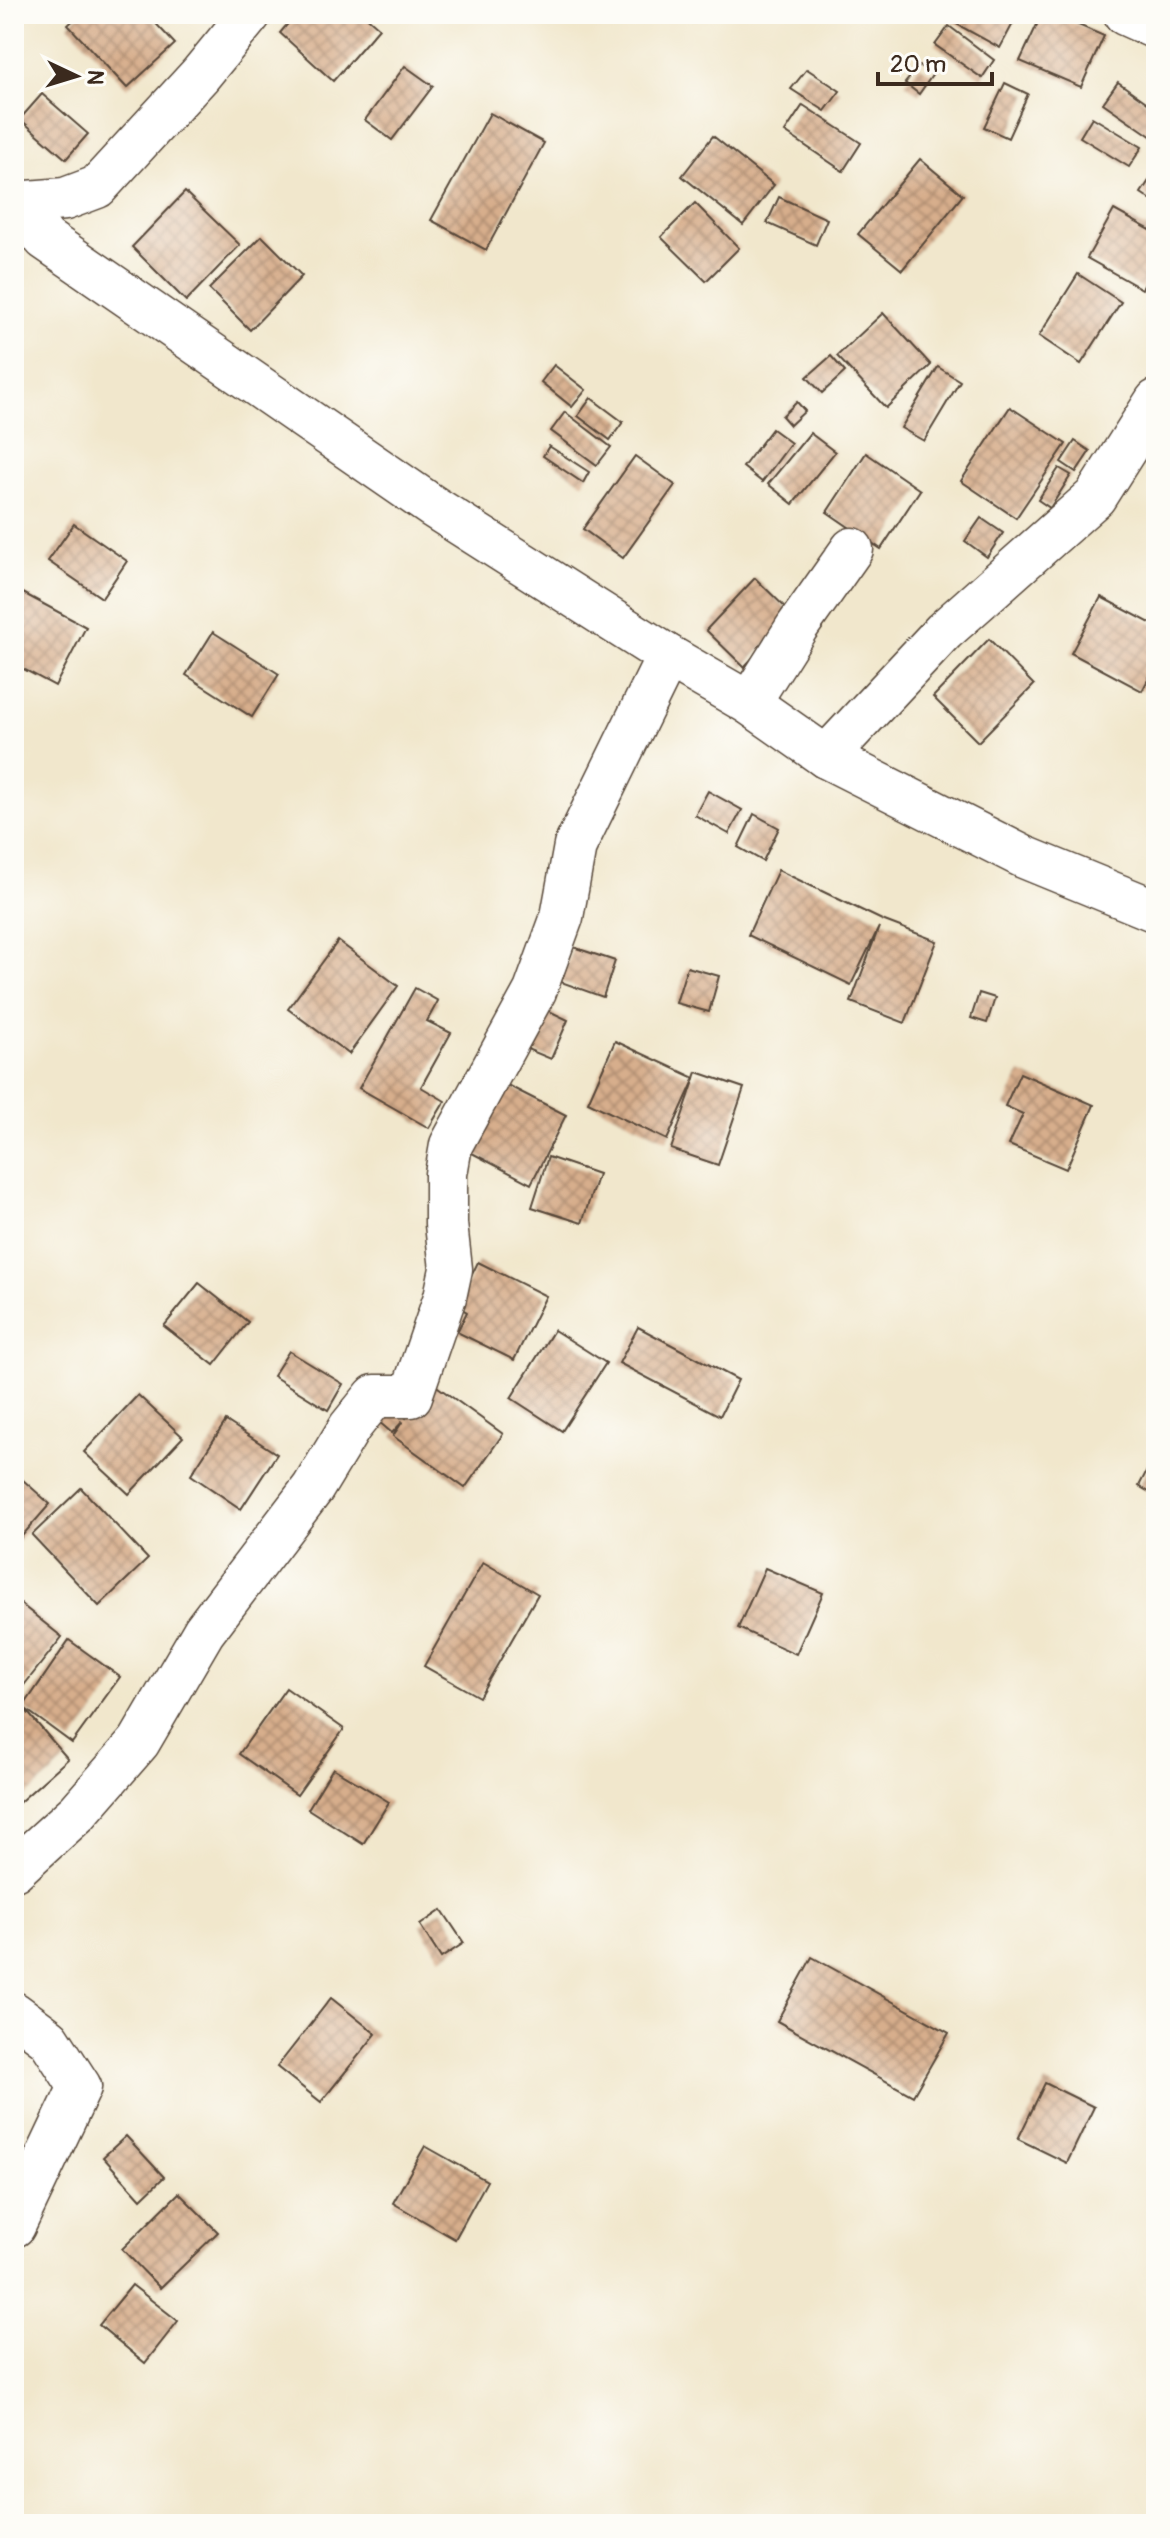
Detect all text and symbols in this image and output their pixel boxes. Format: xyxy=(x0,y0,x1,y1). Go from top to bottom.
north arrow xyxy=(36,36,116,116)
scale bar xyxy=(878,36,992,86)
text: 20 m xyxy=(890,50,946,79)
text: N xyxy=(80,69,109,86)

